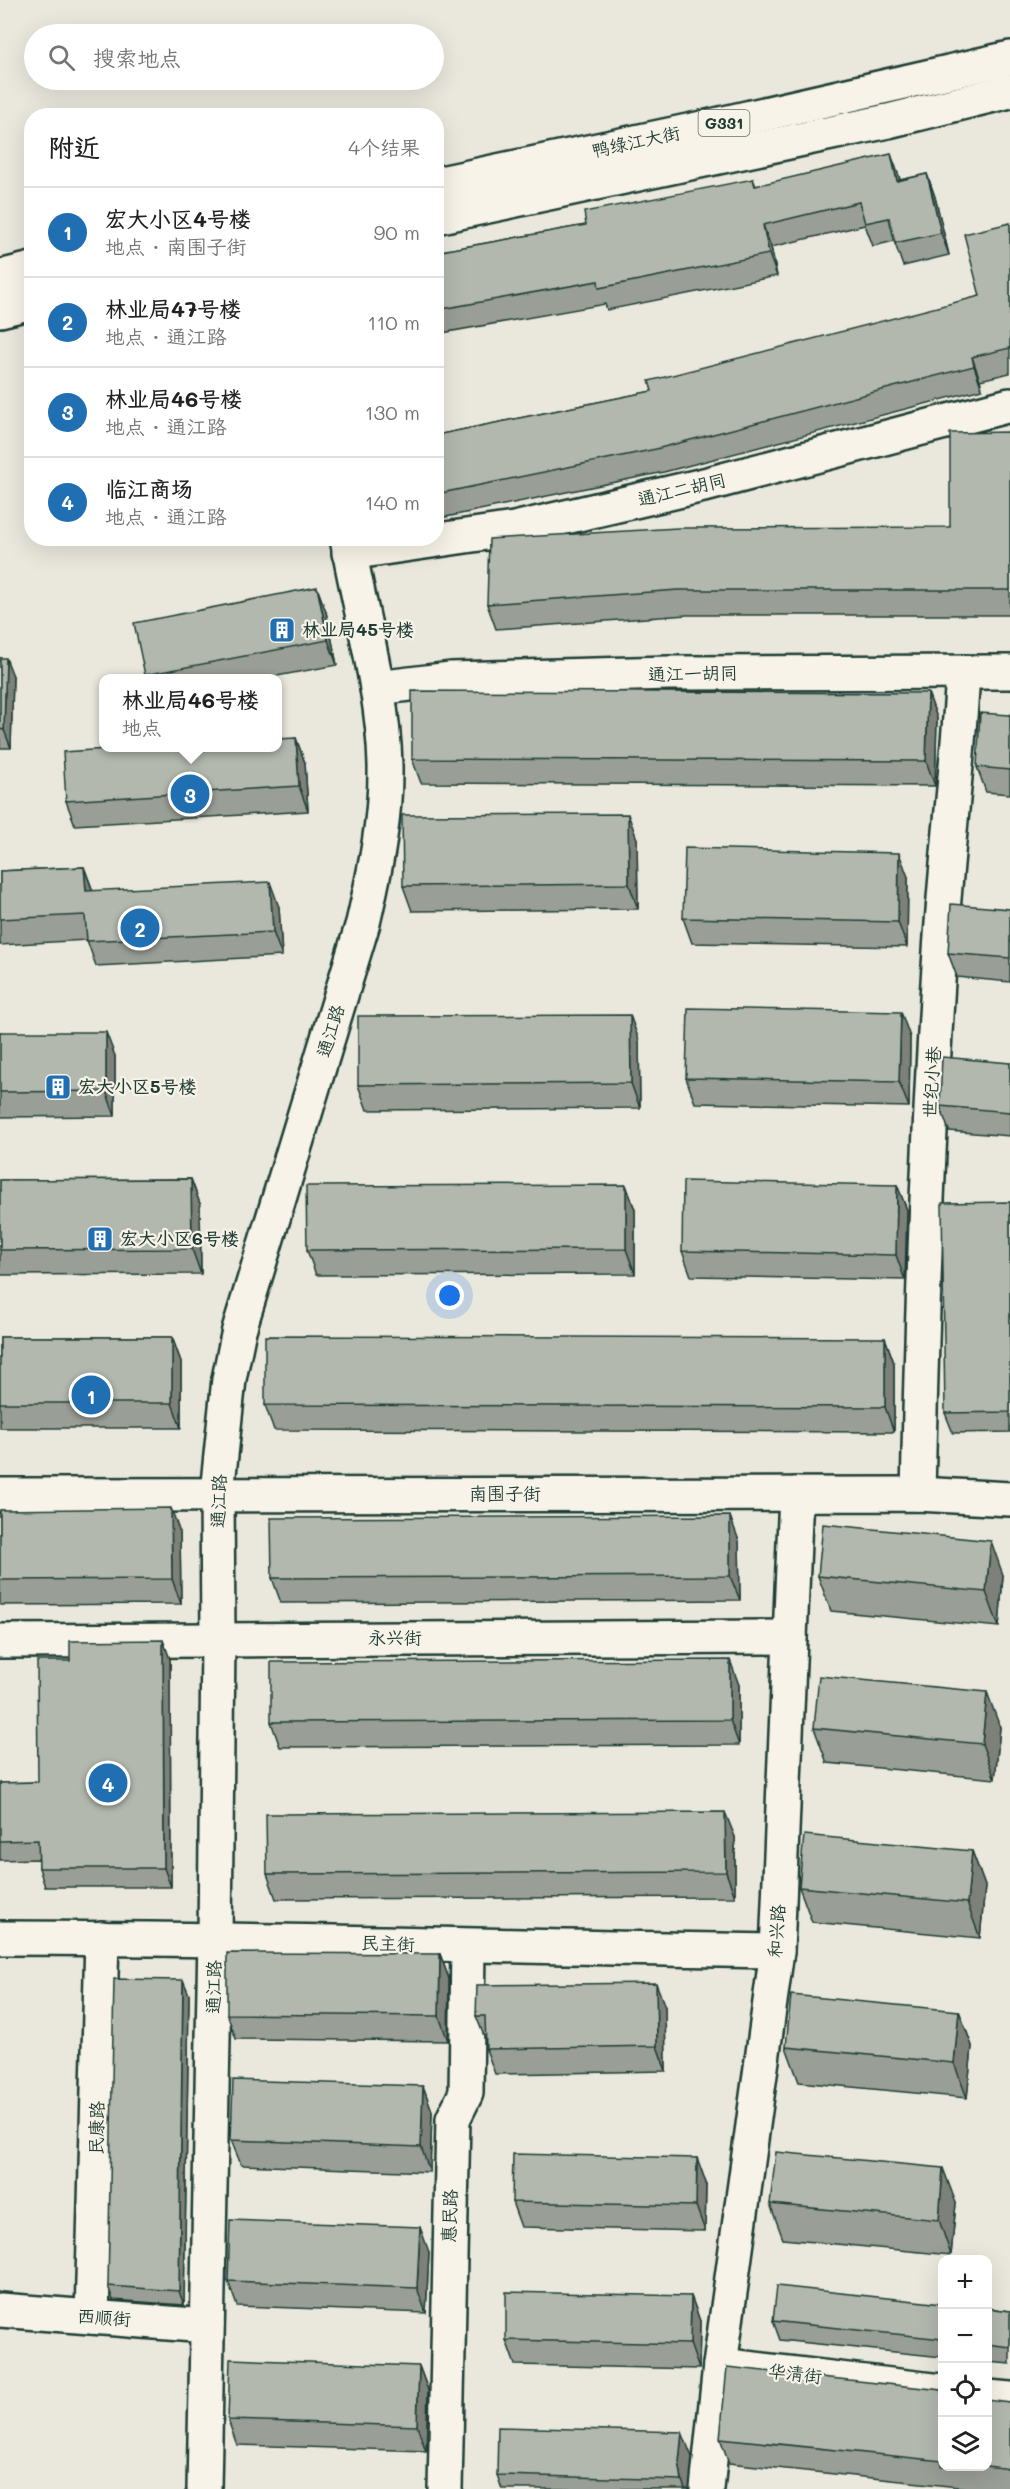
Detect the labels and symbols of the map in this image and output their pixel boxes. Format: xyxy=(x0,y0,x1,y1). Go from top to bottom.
road number: G331 xyxy=(698,110,750,136)
street label: 鸭绿江大街 xyxy=(589,120,682,162)
street label: 通江二胡同 xyxy=(635,467,728,511)
building icon: 林业局45号楼 xyxy=(267,615,297,645)
place label: 林业局45号楼 xyxy=(302,617,414,641)
street label: 通江一胡同 xyxy=(648,660,738,686)
pin: 3 xyxy=(170,772,210,816)
pin: 2 xyxy=(120,906,160,950)
street label: 通江路 xyxy=(311,1001,349,1060)
street label: 世纪小巷 xyxy=(917,1045,945,1119)
building icon: 宏大小区5号楼 xyxy=(43,1072,73,1102)
place label: 宏大小区5号楼 xyxy=(78,1074,197,1098)
building icon: 宏大小区6号楼 xyxy=(85,1224,115,1254)
place label: 宏大小区6号楼 xyxy=(120,1226,239,1250)
your location xyxy=(435,1281,464,1310)
pin: 1 xyxy=(72,1372,110,1418)
street label: 通江路 xyxy=(205,1474,231,1528)
street label: 南围子街 xyxy=(469,1481,541,1505)
street label: 永兴街 xyxy=(368,1625,422,1649)
pin: 4 xyxy=(88,1760,128,1806)
street label: 和兴路 xyxy=(762,1903,790,1959)
street label: 民主街 xyxy=(361,1930,415,1956)
street label: 通江路 xyxy=(201,1960,225,2014)
street label: 民康路 xyxy=(84,2101,108,2155)
street label: 惠民路 xyxy=(436,2189,462,2243)
street label: 西顺街 xyxy=(76,2303,132,2331)
street label: 华清街 xyxy=(767,2358,823,2388)

